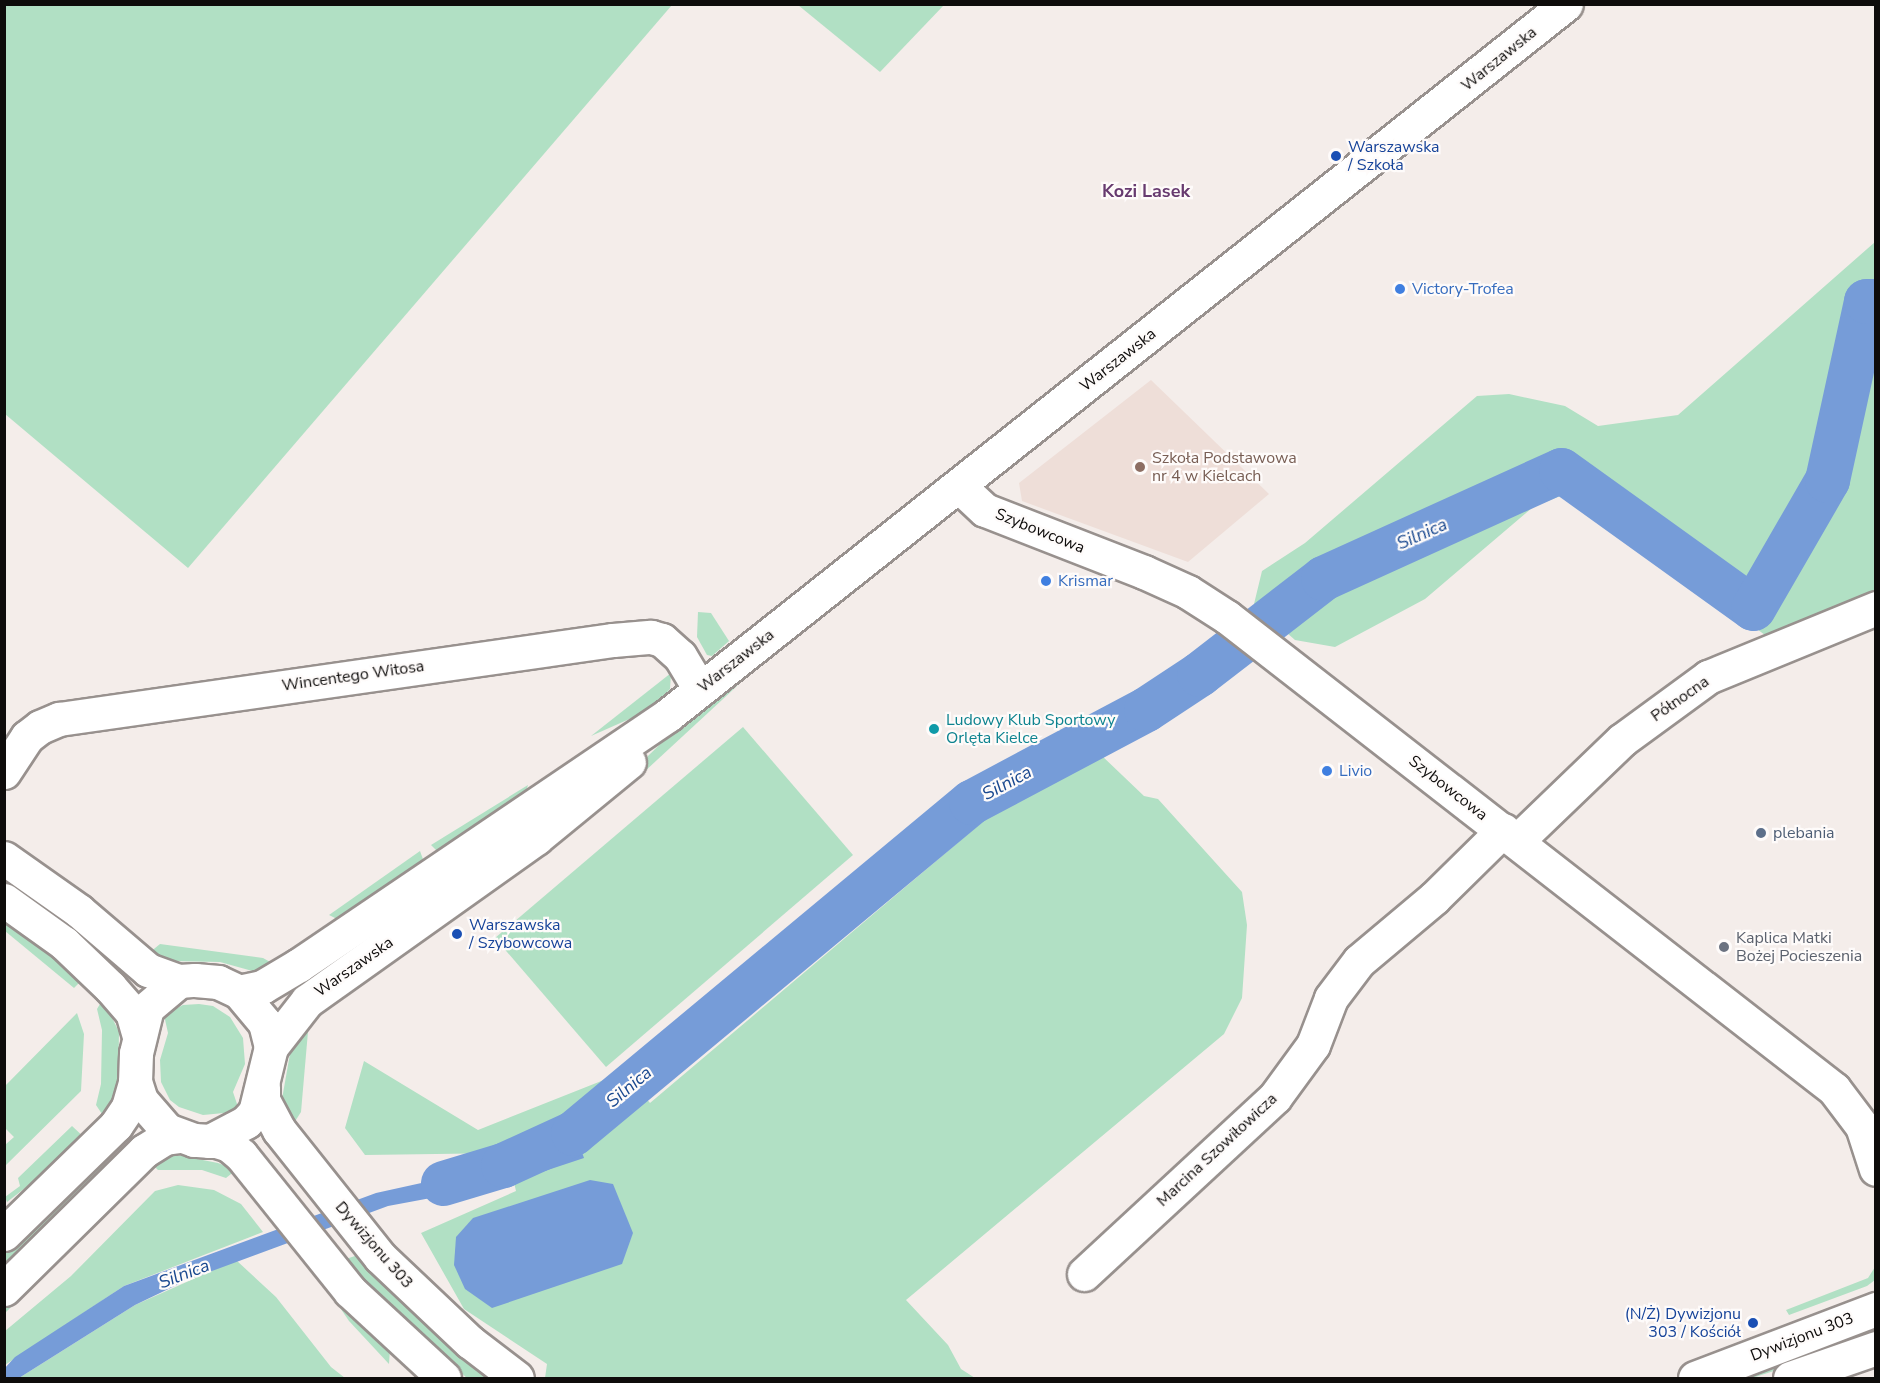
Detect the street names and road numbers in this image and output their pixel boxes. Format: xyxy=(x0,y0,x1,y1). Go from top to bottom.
street label: Warszawska xyxy=(1457,23,1541,95)
street label: Warszawska xyxy=(1076,324,1160,396)
street label: Szybowcowa xyxy=(993,504,1087,558)
street label: Warszawska xyxy=(694,625,778,697)
street label: Wincentego Witosa xyxy=(281,657,425,695)
street label: Północna xyxy=(1647,672,1713,726)
street label: Szybowcowa xyxy=(1405,751,1491,825)
street label: Warszawska xyxy=(311,933,397,1001)
street label: Marcina Szowiłowicza xyxy=(1153,1089,1281,1211)
street label: Dywizjonu 303 xyxy=(331,1198,417,1292)
street label: Dywizjonu 303 xyxy=(1748,1309,1856,1365)

